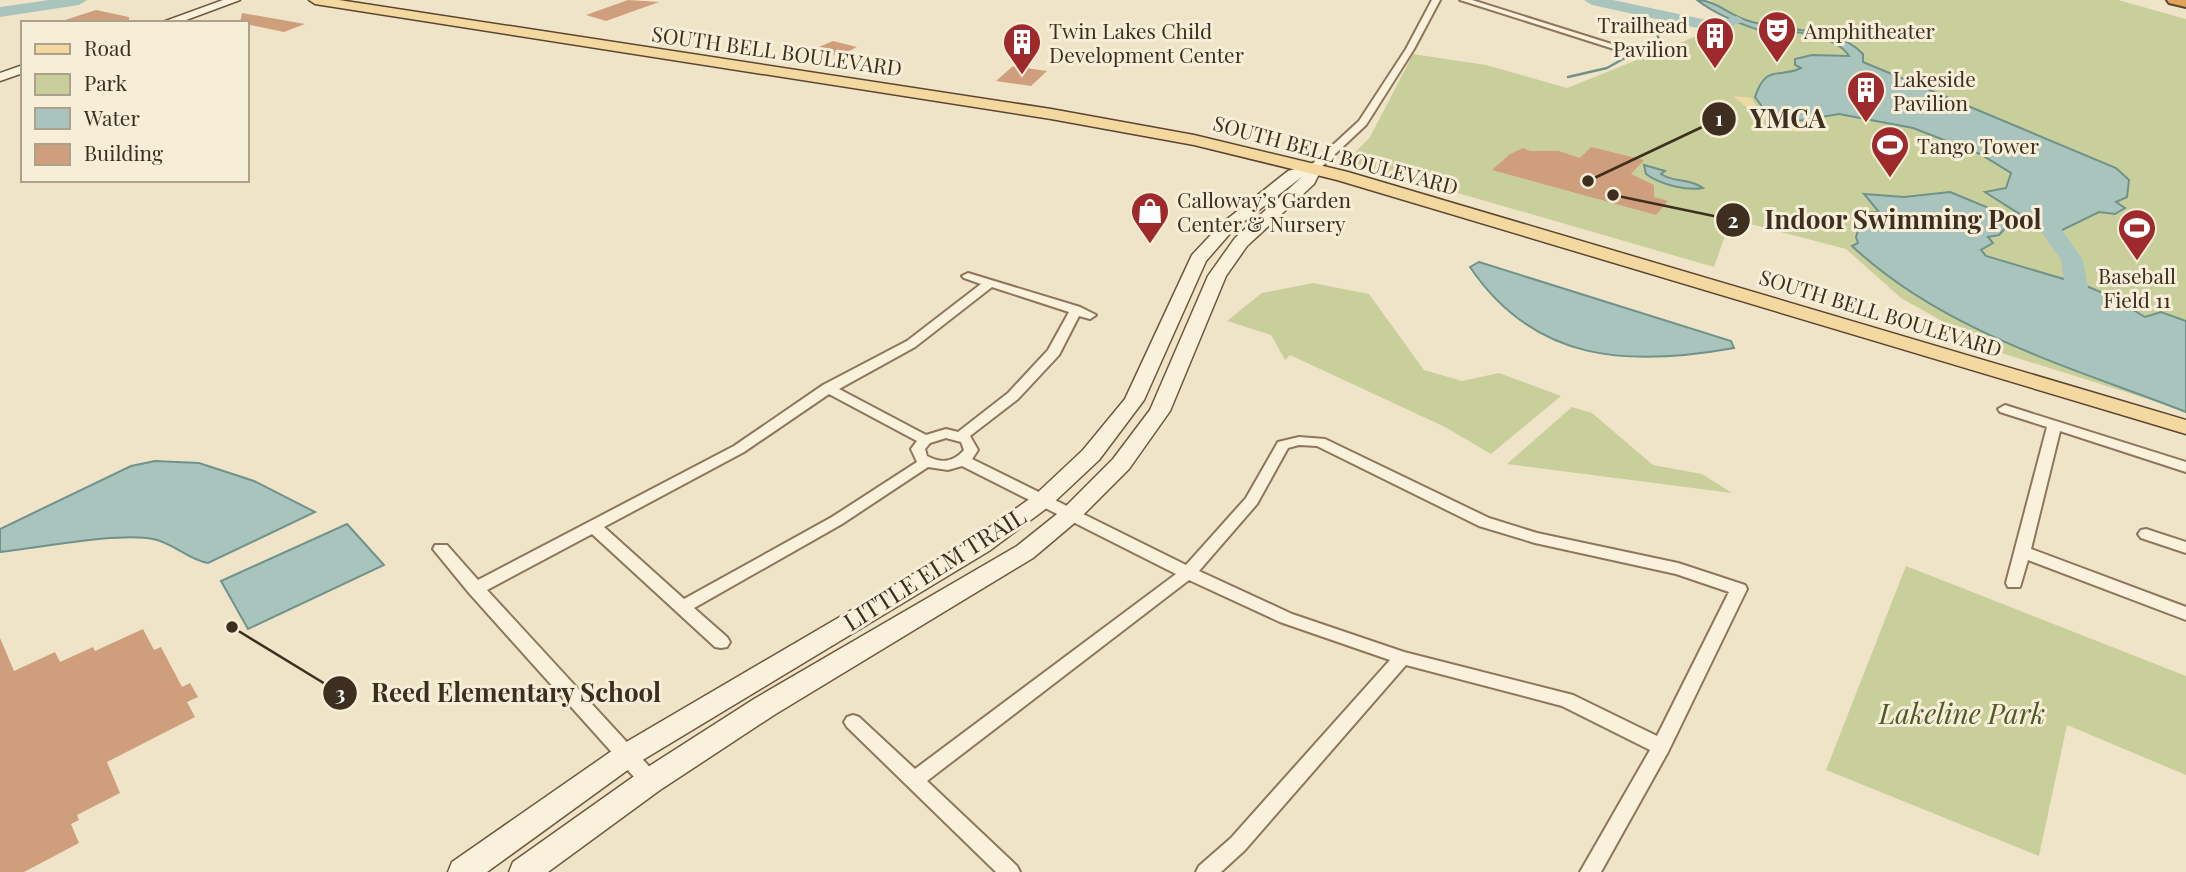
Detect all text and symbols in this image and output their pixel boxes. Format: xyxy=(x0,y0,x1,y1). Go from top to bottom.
theatre icon: Amphitheater xyxy=(1756,9,1798,64)
place label: Trailhead Pavilion xyxy=(1597,10,1688,62)
building icon: Trailhead Pavilion xyxy=(1694,15,1736,70)
place label: Twin Lakes Child Development Center xyxy=(1049,16,1245,68)
place label: Amphitheater xyxy=(1803,16,1936,44)
street label: SOUTH BELL BOULEVARD xyxy=(650,19,904,81)
legend xyxy=(21,21,248,182)
building icon: Twin Lakes Child Development Center xyxy=(1001,21,1043,76)
text: Road xyxy=(84,33,132,61)
place label: Lakeside Pavilion xyxy=(1893,64,1976,116)
text: Park xyxy=(84,68,128,96)
building icon: Lakeside Pavilion xyxy=(1845,69,1887,124)
callout: YMCA xyxy=(1701,95,1840,142)
text: YMCA xyxy=(1749,100,1827,135)
text: Water xyxy=(83,103,140,131)
text: 1 xyxy=(1715,103,1723,131)
street label: SOUTH BELL BOULEVARD xyxy=(1210,108,1462,200)
sports icon: Tango Tower xyxy=(1869,124,1911,179)
place label: Tango Tower xyxy=(1917,131,2040,159)
text: Building xyxy=(84,138,163,166)
place label: Calloway’s Garden Center & Nursery xyxy=(1177,185,1351,237)
shop icon: Calloway’s Garden Center & Nursery xyxy=(1129,190,1171,245)
callout: Indoor Swimming Pool xyxy=(1716,197,2056,244)
text: Indoor Swimming Pool xyxy=(1765,201,2041,236)
text: 2 xyxy=(1728,205,1739,233)
sports icon: Baseball Field 11 xyxy=(2116,207,2158,262)
place label: Baseball Field 11 xyxy=(2098,261,2176,313)
street label: SOUTH BELL BOULEVARD xyxy=(1756,262,2006,362)
street label: LITTLE ELM TRAIL xyxy=(837,499,1031,637)
callout: Reed Elementary School xyxy=(322,670,676,717)
text: Reed Elementary School xyxy=(371,674,661,709)
text: 3 xyxy=(335,678,345,706)
park label: Lakeline Park xyxy=(1878,694,2045,731)

